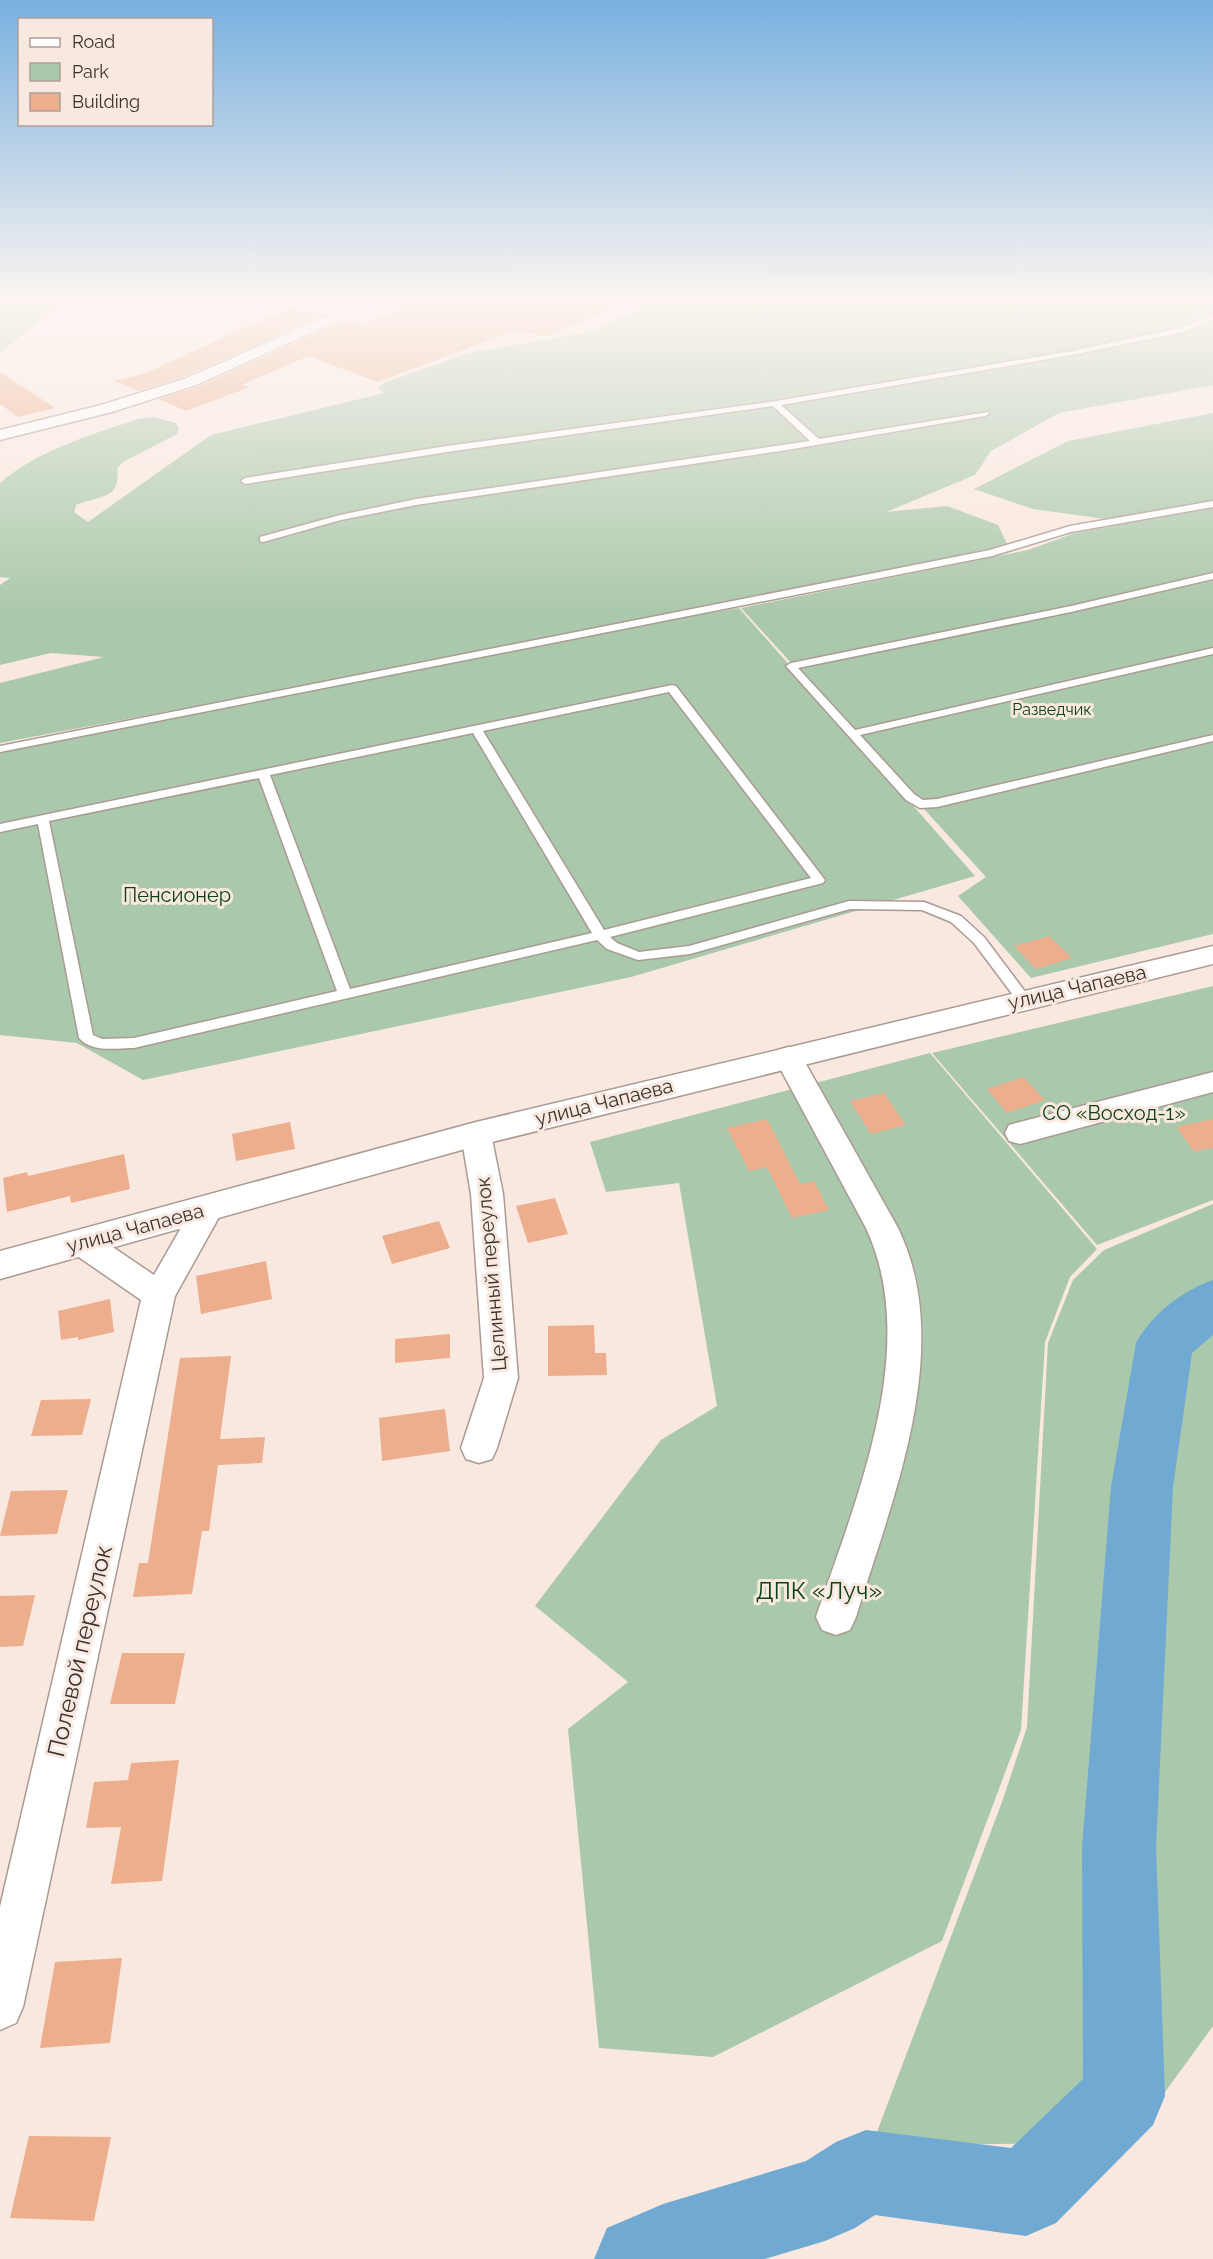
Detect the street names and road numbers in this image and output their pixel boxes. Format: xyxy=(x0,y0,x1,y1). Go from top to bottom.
street label: улица Чапаева xyxy=(1006,959,1148,1015)
street label: улица Чапаева xyxy=(533,1073,675,1131)
street label: Целинный переулок xyxy=(471,1176,511,1372)
street label: улица Чапаева xyxy=(64,1198,206,1258)
street label: Полевой переулок xyxy=(41,1542,118,1760)

